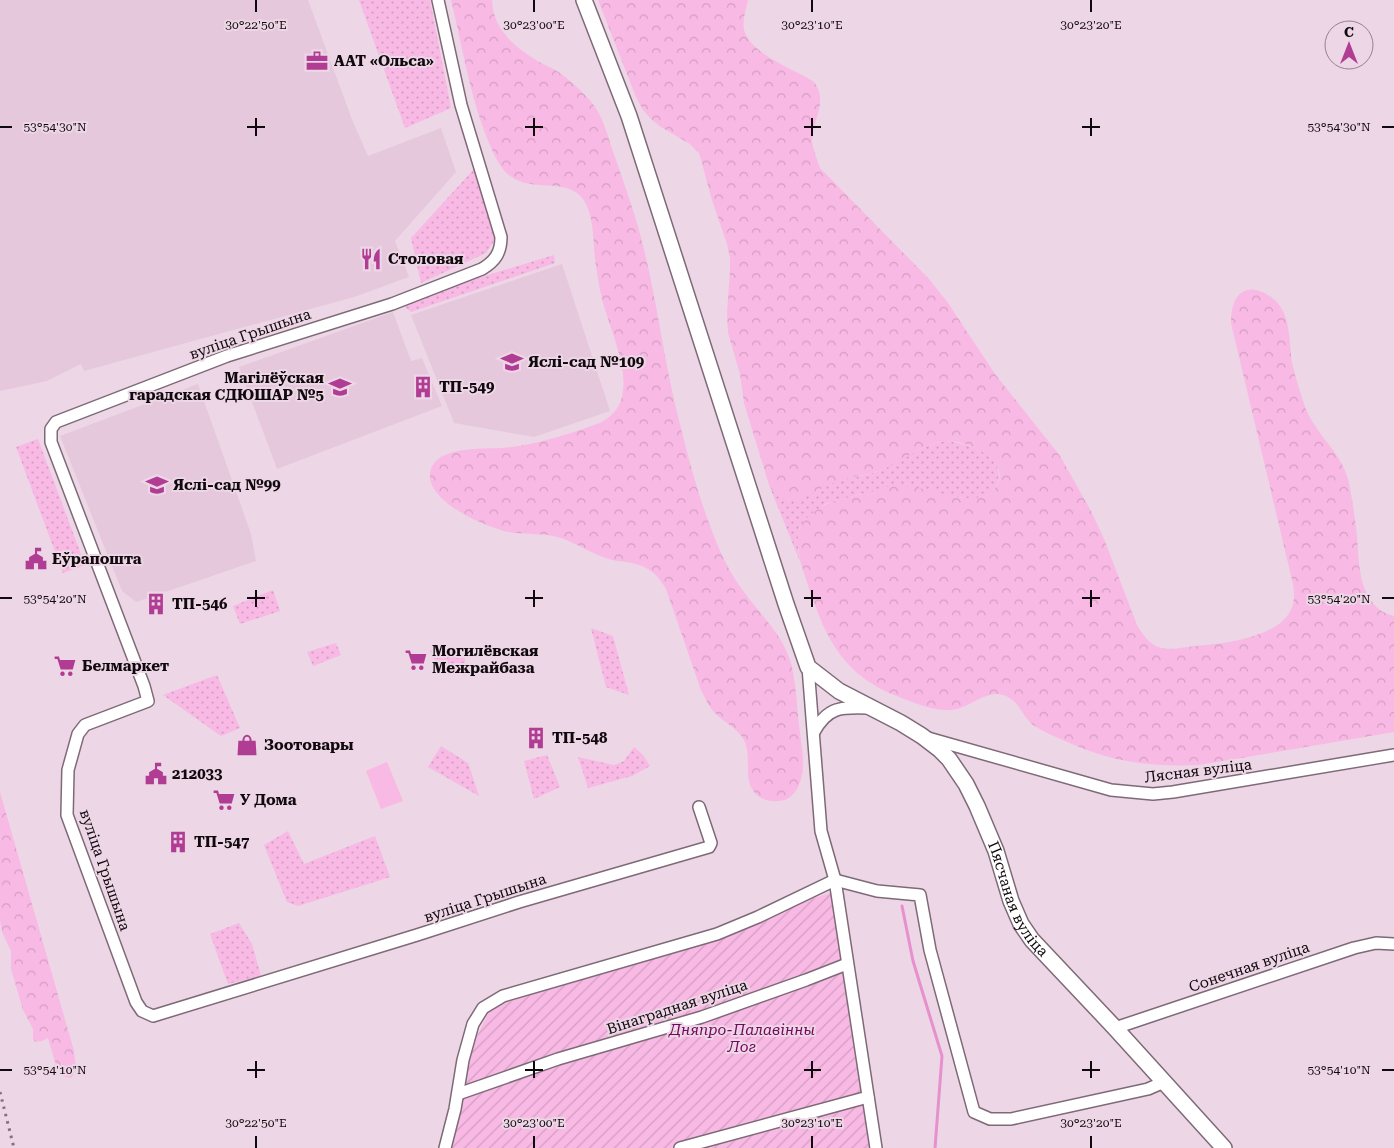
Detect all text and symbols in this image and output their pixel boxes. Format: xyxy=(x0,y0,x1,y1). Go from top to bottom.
text: 30°22'50"E xyxy=(225,18,287,32)
text: 30°23'00"E xyxy=(503,18,565,32)
text: 30°23'10"E xyxy=(781,18,843,32)
text: 30°23'20"E xyxy=(1060,18,1122,32)
north arrow xyxy=(1324,20,1374,70)
text: С xyxy=(1344,24,1354,40)
office icon: ААТ «Ольса» xyxy=(304,48,330,74)
place label: ААТ «Ольса» xyxy=(334,52,434,70)
text: 53°54'30"N xyxy=(23,120,87,134)
text: 53°54'30"N xyxy=(1307,120,1371,134)
restaurant icon: Столовая xyxy=(358,246,384,272)
place label: Столовая xyxy=(388,250,464,268)
street label: вуліца Грышына xyxy=(187,305,313,363)
school or university icon: Яслі-сад №109 xyxy=(499,349,525,375)
place label: Яслі-сад №109 xyxy=(528,353,645,371)
place label: Магілёўская гарадская СДЮШАР №5 xyxy=(129,369,325,404)
school or university icon: Магілёўская гарадская СДЮШАР №5 xyxy=(327,374,353,400)
building icon: ТП-549 xyxy=(410,374,436,400)
place label: ТП-549 xyxy=(439,378,495,396)
school or university icon: Яслі-сад №99 xyxy=(144,472,170,498)
place label: Яслі-сад №99 xyxy=(173,476,281,494)
public building icon: Еўрапошта xyxy=(23,546,49,572)
place label: Еўрапошта xyxy=(52,550,142,568)
building icon: ТП-546 xyxy=(143,591,169,617)
text: 53°54'20"N xyxy=(23,592,87,606)
text: 53°54'20"N xyxy=(1307,592,1371,606)
place label: ТП-546 xyxy=(172,595,228,613)
place label: Могилёвская Межрайбаза xyxy=(432,642,539,677)
supermarket icon: Могилёвская Межрайбаза xyxy=(403,647,429,673)
supermarket icon: Белмаркет xyxy=(52,653,78,679)
place label: Белмаркет xyxy=(82,657,169,675)
building icon: ТП-548 xyxy=(523,725,549,751)
place label: ТП-548 xyxy=(552,729,608,747)
shop icon: Зоотовары xyxy=(234,732,260,758)
place label: Зоотовары xyxy=(264,736,354,754)
street label: Лясная вуліца xyxy=(1143,755,1253,787)
public building icon: 212033 xyxy=(143,761,169,787)
place label: 212033 xyxy=(172,765,223,783)
supermarket icon: У Дома xyxy=(211,787,237,813)
place label: У Дома xyxy=(240,791,297,809)
street label: вуліца Грышына xyxy=(76,807,134,933)
building icon: ТП-547 xyxy=(165,829,191,855)
place label: ТП-547 xyxy=(194,833,250,851)
street label: Пясчаная вуліца xyxy=(984,839,1052,960)
street label: вуліца Грышына xyxy=(422,870,548,926)
street label: Сонечная вуліца xyxy=(1186,938,1312,996)
street label: Вінаградная вуліца xyxy=(604,976,750,1038)
park label: Дняпро-Палавінны Лог xyxy=(668,1021,815,1056)
text: 53°54'10"N xyxy=(23,1063,87,1077)
text: 53°54'10"N xyxy=(1307,1063,1371,1077)
text: 30°22'50"E xyxy=(225,1116,287,1130)
text: 30°23'00"E xyxy=(503,1116,565,1130)
text: 30°23'10"E xyxy=(781,1116,843,1130)
text: 30°23'20"E xyxy=(1060,1116,1122,1130)

